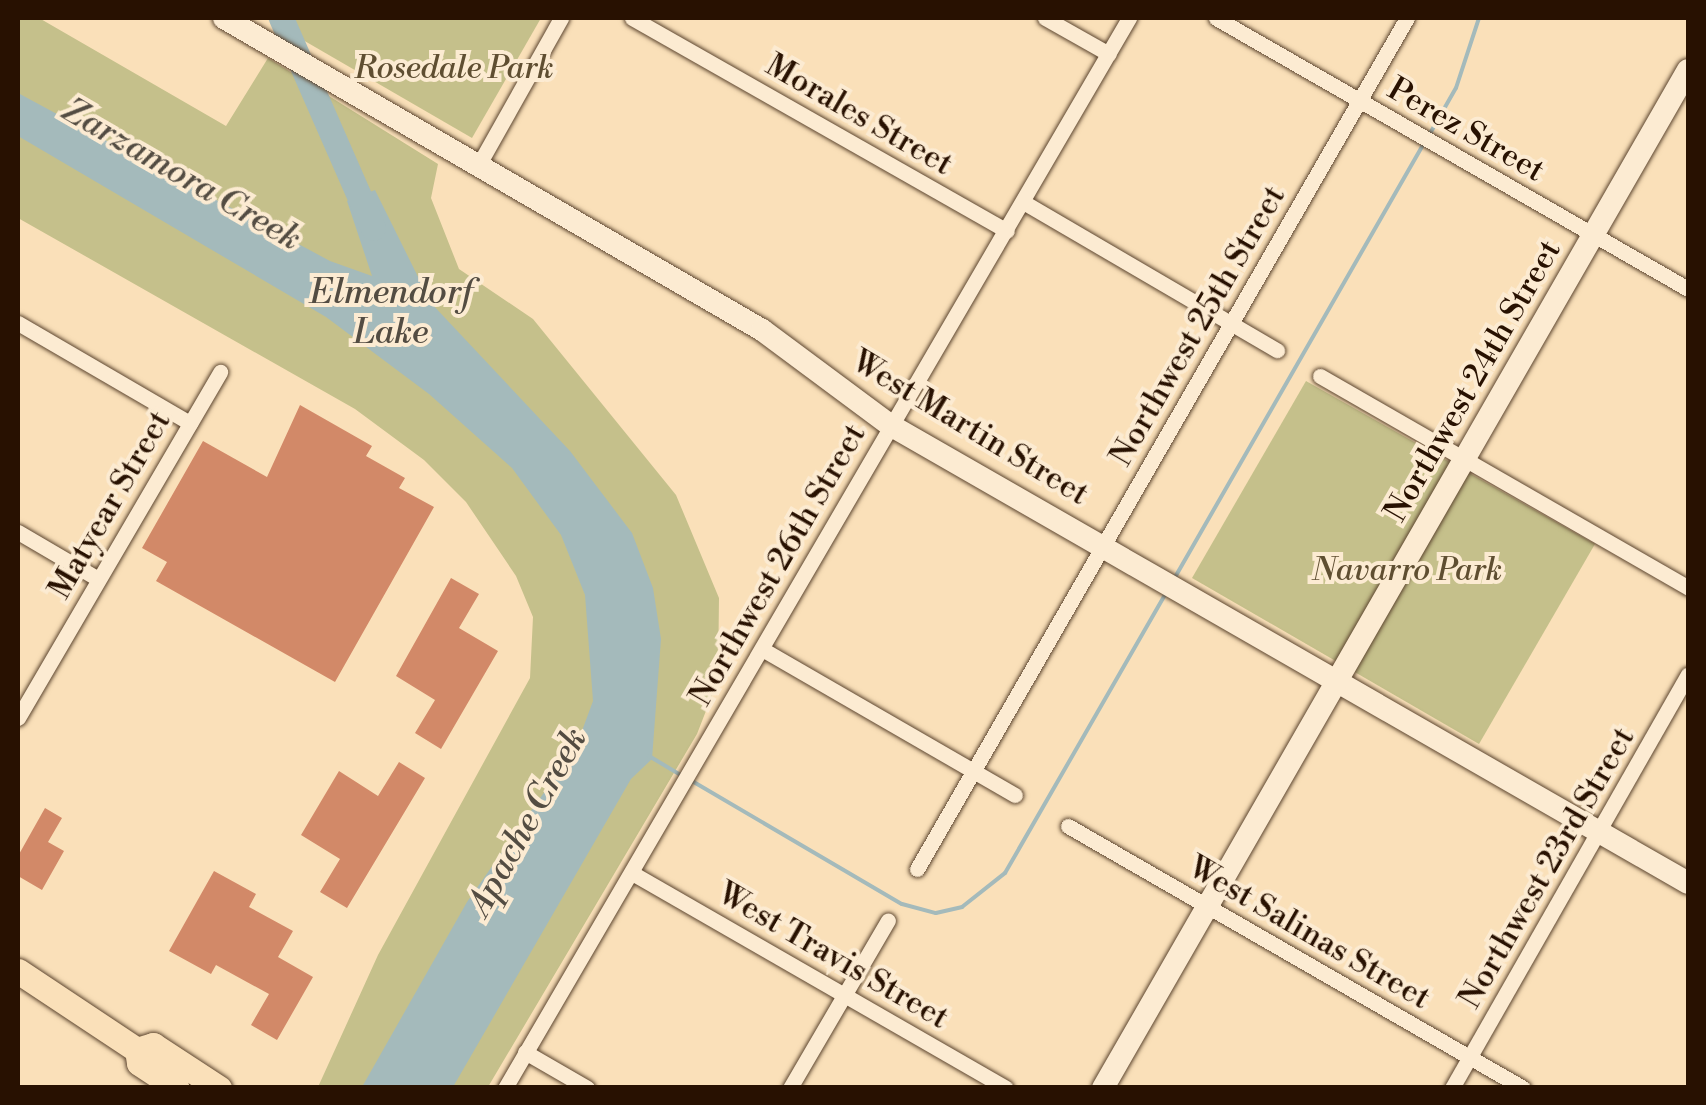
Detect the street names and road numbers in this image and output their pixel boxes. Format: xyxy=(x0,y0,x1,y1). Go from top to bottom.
street label: Morales Street xyxy=(759,46,959,184)
street label: Perez Street xyxy=(1381,70,1551,190)
street label: Northwest 25th Street xyxy=(1102,179,1294,473)
street label: Northwest 24th Street xyxy=(1377,233,1569,529)
street label: West Martin Street xyxy=(845,342,1095,514)
street label: Matyear Street xyxy=(41,404,179,606)
street label: Northwest 26th Street xyxy=(682,417,874,713)
street label: Northwest 23rd Street xyxy=(1451,721,1643,1015)
street label: West Salinas Street xyxy=(1181,848,1437,1018)
street label: West Travis Street xyxy=(711,874,955,1038)

